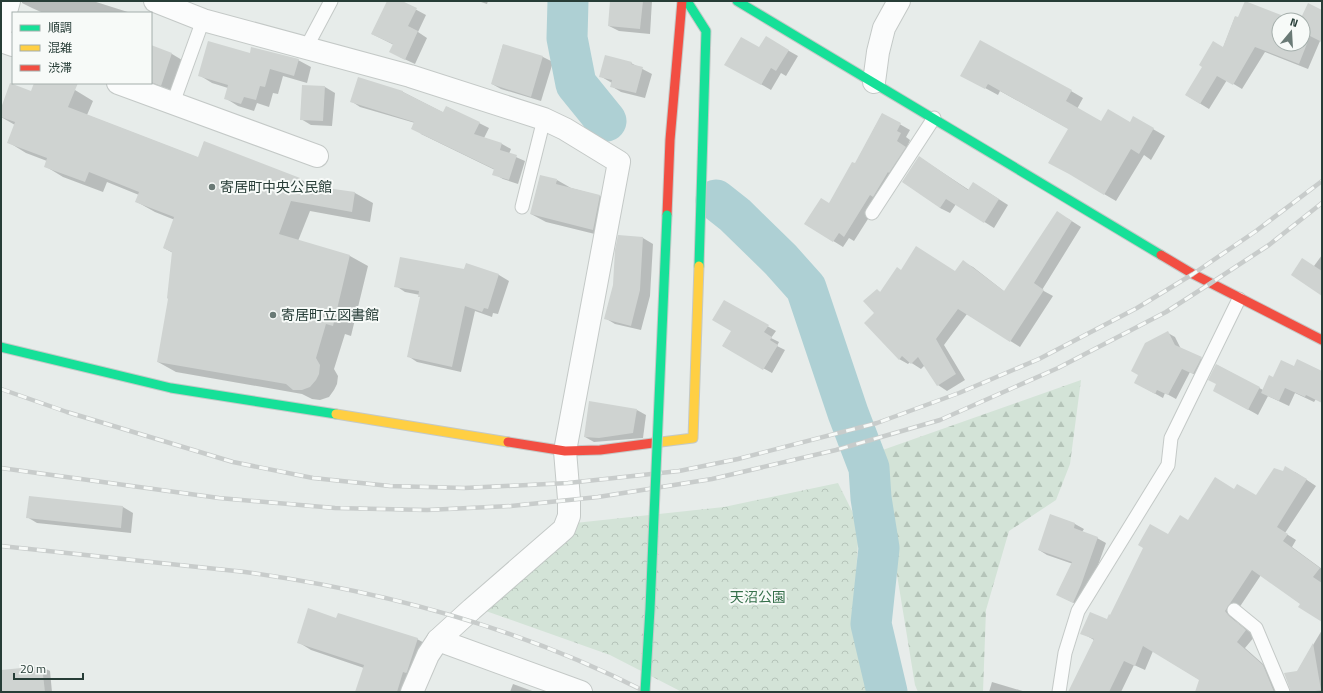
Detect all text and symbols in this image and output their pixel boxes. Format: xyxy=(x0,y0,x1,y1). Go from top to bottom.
legend xyxy=(12,12,152,84)
north arrow xyxy=(1271,12,1311,52)
text: N xyxy=(1288,14,1300,31)
text: 順調 xyxy=(48,18,72,37)
text: 混雑 xyxy=(48,38,72,57)
text: 渋滞 xyxy=(48,58,72,77)
place label: 寄居町中央公民館 xyxy=(220,176,332,197)
marker: 寄居町中央公民館 xyxy=(207,182,217,192)
place label: 寄居町立図書館 xyxy=(281,304,379,325)
marker: 寄居町立図書館 xyxy=(268,310,278,320)
park label: 天沼公園 xyxy=(730,586,786,607)
scale bar xyxy=(14,655,83,681)
text: 20 m xyxy=(20,659,46,678)

